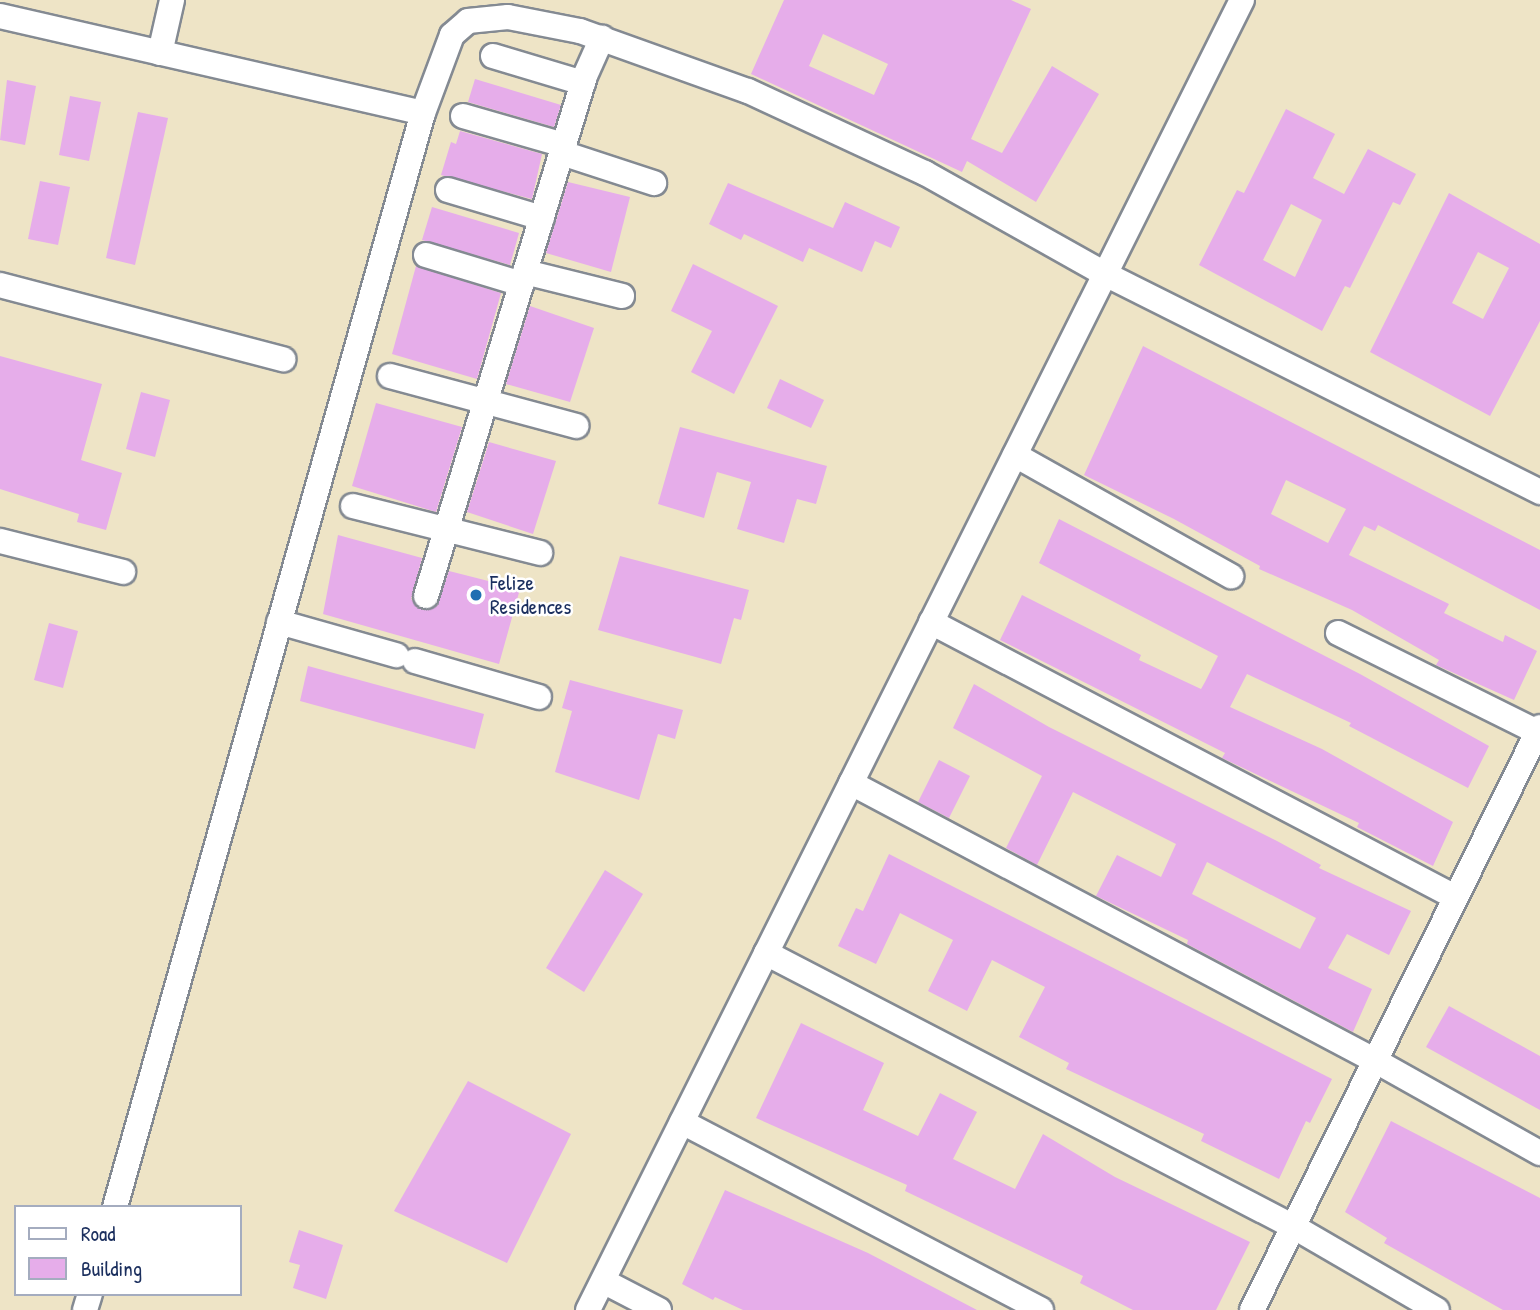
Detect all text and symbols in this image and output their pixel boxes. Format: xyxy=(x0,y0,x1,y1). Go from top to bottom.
place label: Felize Residences xyxy=(490,570,571,620)
marker: Felize Residences xyxy=(468,587,484,603)
legend xyxy=(14,1205,242,1296)
text: Road xyxy=(81,1219,115,1248)
text: Building xyxy=(81,1254,142,1283)

